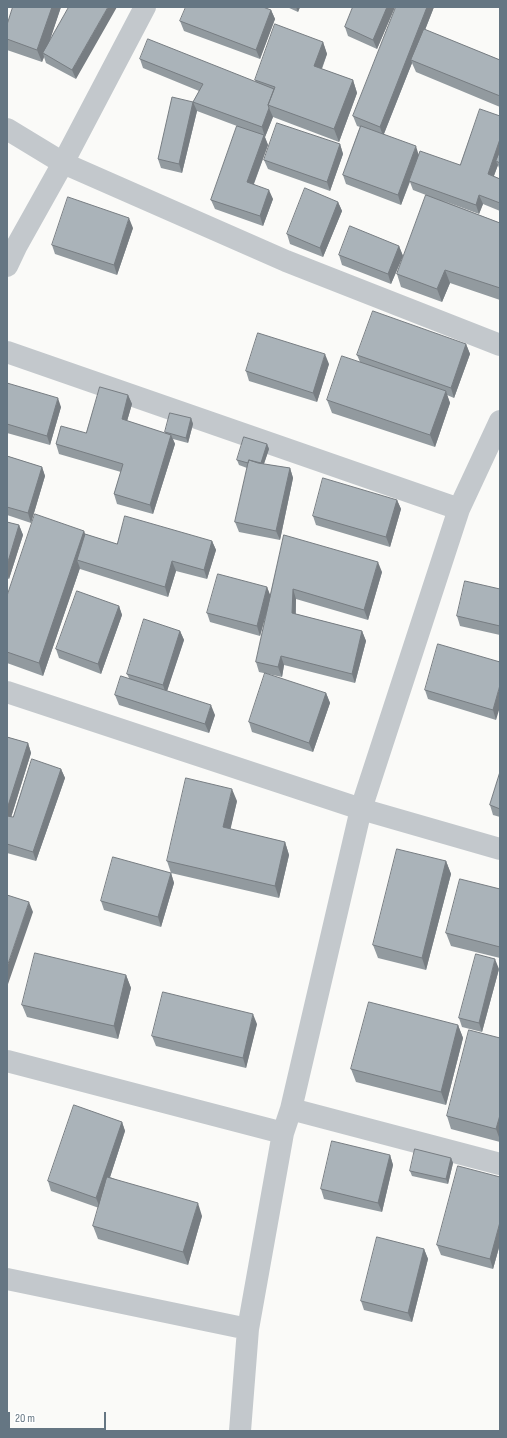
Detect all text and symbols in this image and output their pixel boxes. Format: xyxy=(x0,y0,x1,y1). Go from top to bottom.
scale bar xyxy=(10,1404,108,1430)
text: 20 m xyxy=(15,1411,35,1426)

